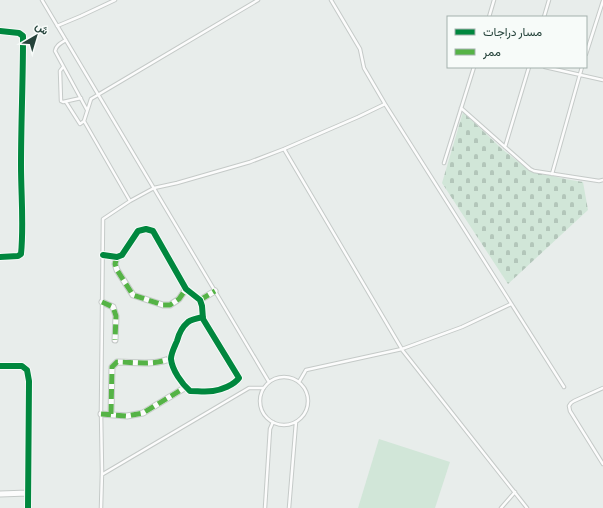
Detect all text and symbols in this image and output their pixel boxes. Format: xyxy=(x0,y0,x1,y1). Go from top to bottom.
north arrow xyxy=(16,16,56,56)
legend xyxy=(447,16,587,68)
text: ش xyxy=(33,20,50,38)
text: مسار دراجات xyxy=(483,26,542,40)
text: ممر xyxy=(482,46,501,60)

